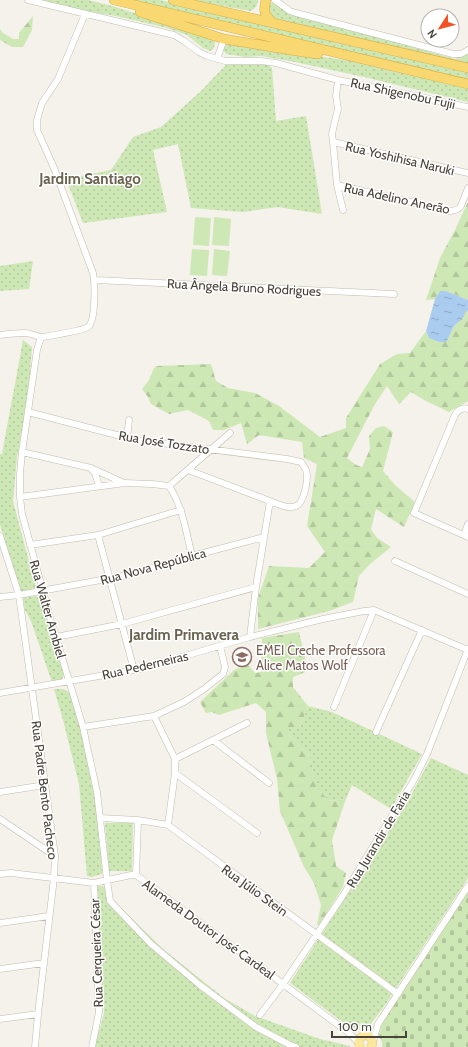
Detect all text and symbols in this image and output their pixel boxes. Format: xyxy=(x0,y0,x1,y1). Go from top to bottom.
north arrow xyxy=(420,8,460,48)
text: N xyxy=(424,27,440,41)
street label: Rua Shigenobu Fujii xyxy=(349,74,457,113)
street label: Rua Yoshihisa Naruki xyxy=(344,138,456,178)
district label: Jardim Santiago xyxy=(38,170,141,188)
street label: Rua Adelino Anerão xyxy=(343,179,451,217)
street label: Rua Ângela Bruno Rodrigues xyxy=(166,275,322,299)
street label: Rua José Tozzato xyxy=(117,427,211,457)
street label: Rua Nova República xyxy=(98,544,208,588)
street label: Rua Walter Ambiel xyxy=(26,558,70,660)
district label: Jardim Primavera xyxy=(128,626,239,644)
place label: EMEI Creche Professora Alice Matos Wolf xyxy=(256,642,386,673)
school or university icon: EMEI Creche Professora Alice Matos Wolf xyxy=(231,646,253,668)
street label: Rua Pederneiras xyxy=(100,647,190,683)
street label: Rua Padre Bento Pacheco xyxy=(29,720,61,860)
street label: Rua Jurandir de Faria xyxy=(343,787,414,890)
street label: Rua Júlio Stein xyxy=(219,861,291,919)
street label: Alameda Doutor José Cardeal xyxy=(140,875,278,983)
street label: Rua Cerqueira César xyxy=(86,897,106,1008)
scale bar xyxy=(332,1013,406,1039)
text: 100 m xyxy=(338,1019,372,1034)

